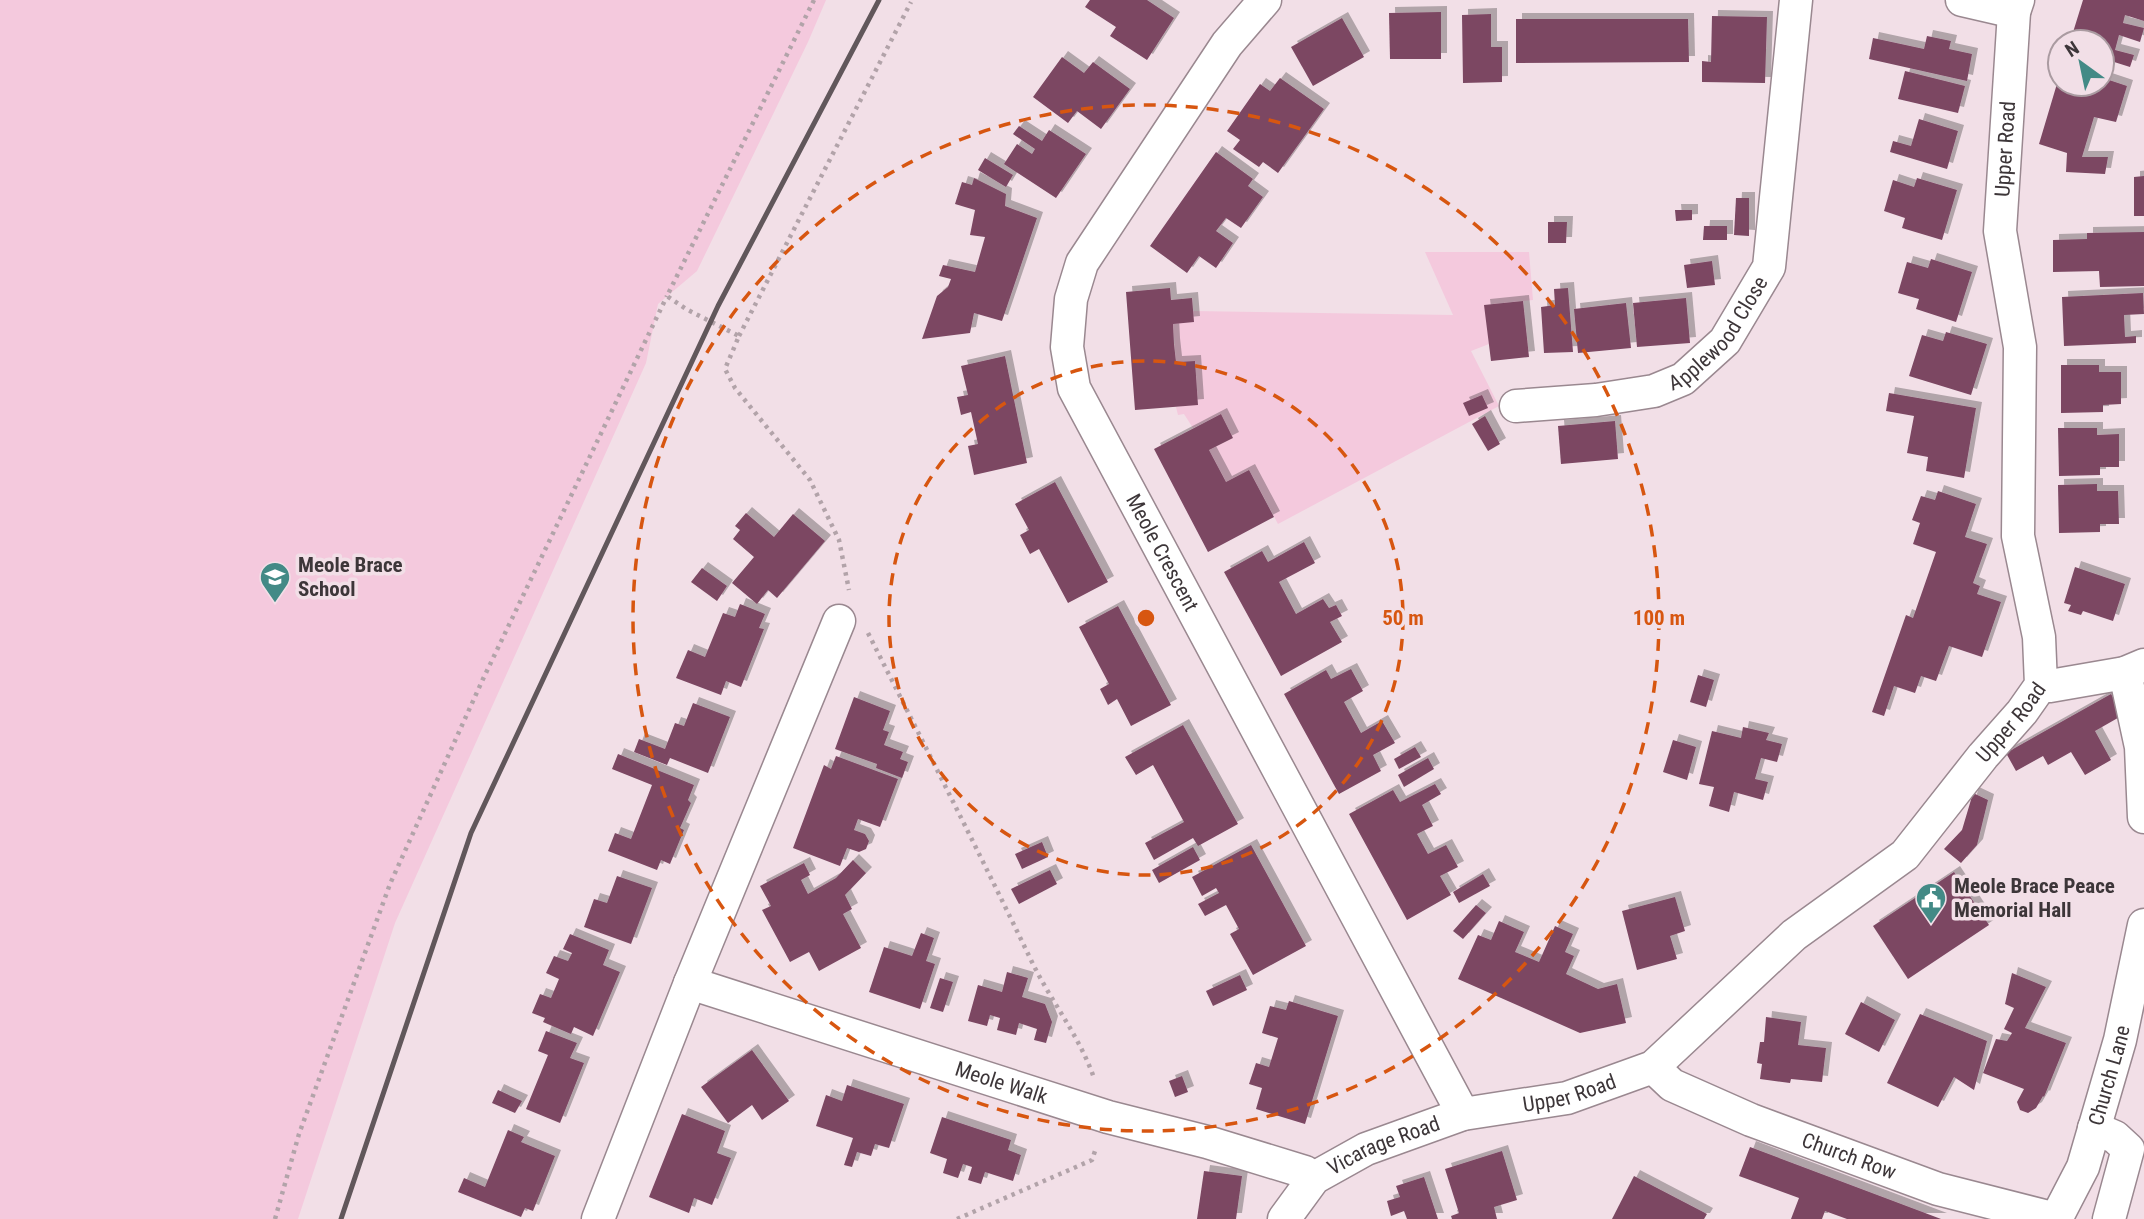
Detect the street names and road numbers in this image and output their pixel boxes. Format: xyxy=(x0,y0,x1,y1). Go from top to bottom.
street label: Upper Road xyxy=(1990,100,2020,198)
street label: Applewood Close xyxy=(1665,272,1773,396)
street label: Meole Crescent xyxy=(1121,490,1203,615)
street label: Upper Road xyxy=(1971,678,2051,767)
street label: Church Lane xyxy=(2084,1023,2135,1128)
street label: Meole Walk xyxy=(952,1057,1051,1109)
street label: Upper Road xyxy=(1521,1069,1619,1117)
street label: Vicarage Road xyxy=(1323,1111,1443,1180)
street label: Church Row xyxy=(1799,1128,1900,1185)

